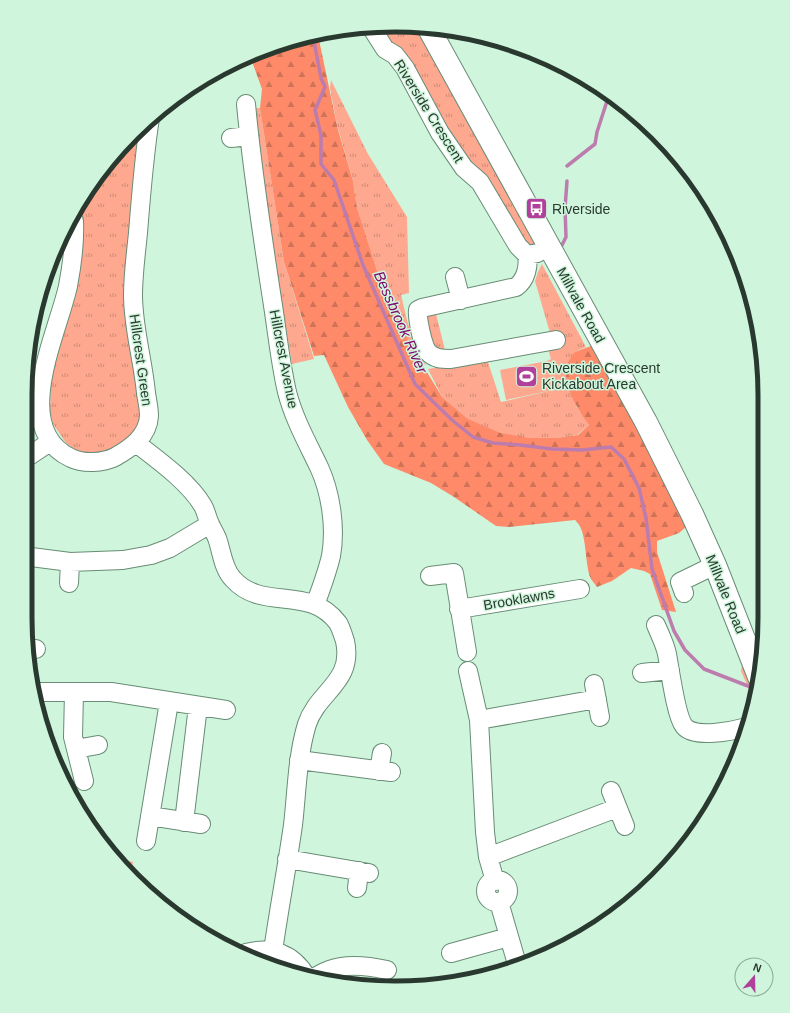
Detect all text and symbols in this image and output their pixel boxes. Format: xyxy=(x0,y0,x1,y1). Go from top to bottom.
street label: Riverside Crescent xyxy=(391,57,467,165)
bus stop icon: Riverside xyxy=(523,196,549,222)
place label: Riverside xyxy=(552,201,611,217)
street label: Millvale Road xyxy=(554,264,608,346)
water label: Bessbrook River xyxy=(371,268,432,377)
street label: Hillcrest Avenue xyxy=(267,308,301,410)
street label: Hillcrest Green xyxy=(127,313,155,407)
place label: Riverside Crescent Kickabout Area xyxy=(542,360,660,392)
sports icon: Riverside Crescent Kickabout Area xyxy=(513,363,539,389)
street label: Millvale Road xyxy=(703,552,749,636)
street label: Brooklawns xyxy=(482,585,556,613)
north arrow xyxy=(734,957,774,997)
text: N xyxy=(752,961,763,975)

